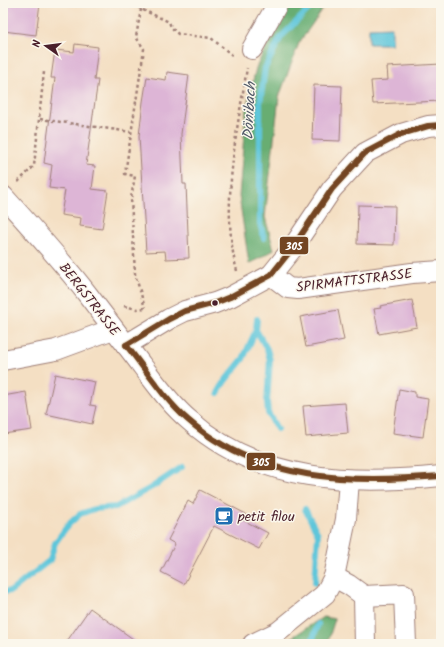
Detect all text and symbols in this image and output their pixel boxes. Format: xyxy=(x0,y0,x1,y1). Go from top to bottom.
north arrow xyxy=(26,26,66,66)
text: N xyxy=(28,38,47,49)
water label: Dönibach xyxy=(237,80,264,140)
line badge: 305 xyxy=(279,236,309,255)
text: 305 xyxy=(284,238,304,256)
street label: BERGSTRASSE xyxy=(53,258,126,342)
street label: SPIRMATTSTRASSE xyxy=(295,263,414,299)
unlabelled marker xyxy=(210,298,220,308)
line badge: 305 xyxy=(246,452,276,471)
text: 305 xyxy=(251,454,271,472)
cafe icon: petit filou xyxy=(213,505,235,527)
place label: petit filou xyxy=(237,506,295,528)

